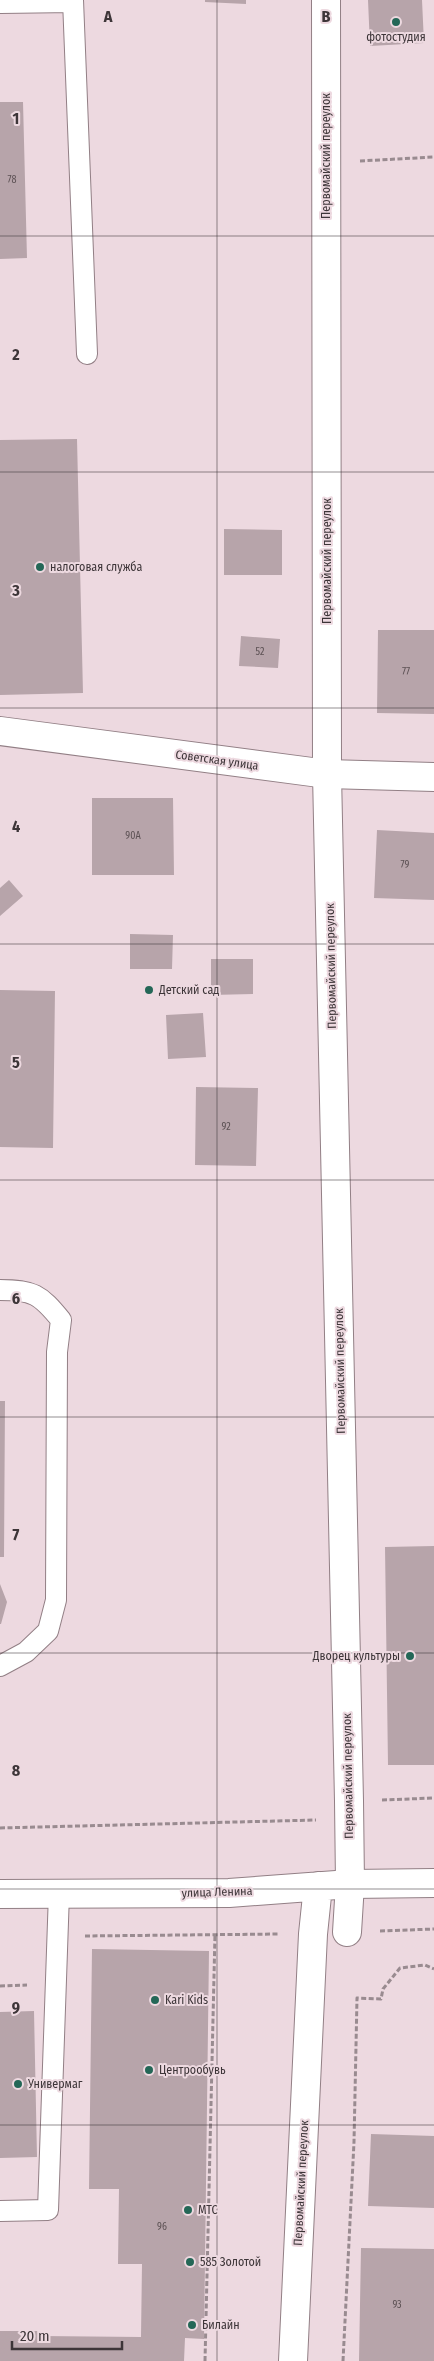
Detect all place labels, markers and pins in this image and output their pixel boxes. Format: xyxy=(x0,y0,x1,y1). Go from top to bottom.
marker: фотостудия xyxy=(390,16,402,28)
place label: фотостудия xyxy=(366,30,426,44)
place label: налоговая служба xyxy=(50,560,142,574)
marker: налоговая служба xyxy=(34,561,46,573)
place label: Детский сад xyxy=(158,983,219,997)
marker: Детский сад xyxy=(143,984,155,996)
place label: Дворец культуры xyxy=(312,1649,400,1663)
marker: Дворец культуры xyxy=(404,1650,416,1662)
place label: Kari Kids xyxy=(165,1993,208,2007)
marker: Kari Kids xyxy=(149,1994,161,2006)
place label: Центрообувь xyxy=(159,2063,226,2077)
marker: Центрообувь xyxy=(143,2064,155,2076)
place label: Универмаг xyxy=(27,2077,83,2091)
marker: Универмаг xyxy=(12,2078,24,2090)
place label: МТС xyxy=(198,2203,218,2217)
marker: МТС xyxy=(182,2204,194,2216)
place label: 585 Золотой xyxy=(200,2255,261,2269)
marker: 585 Золотой xyxy=(184,2256,196,2268)
place label: Билайн xyxy=(202,2318,240,2332)
marker: Билайн xyxy=(186,2319,198,2331)

